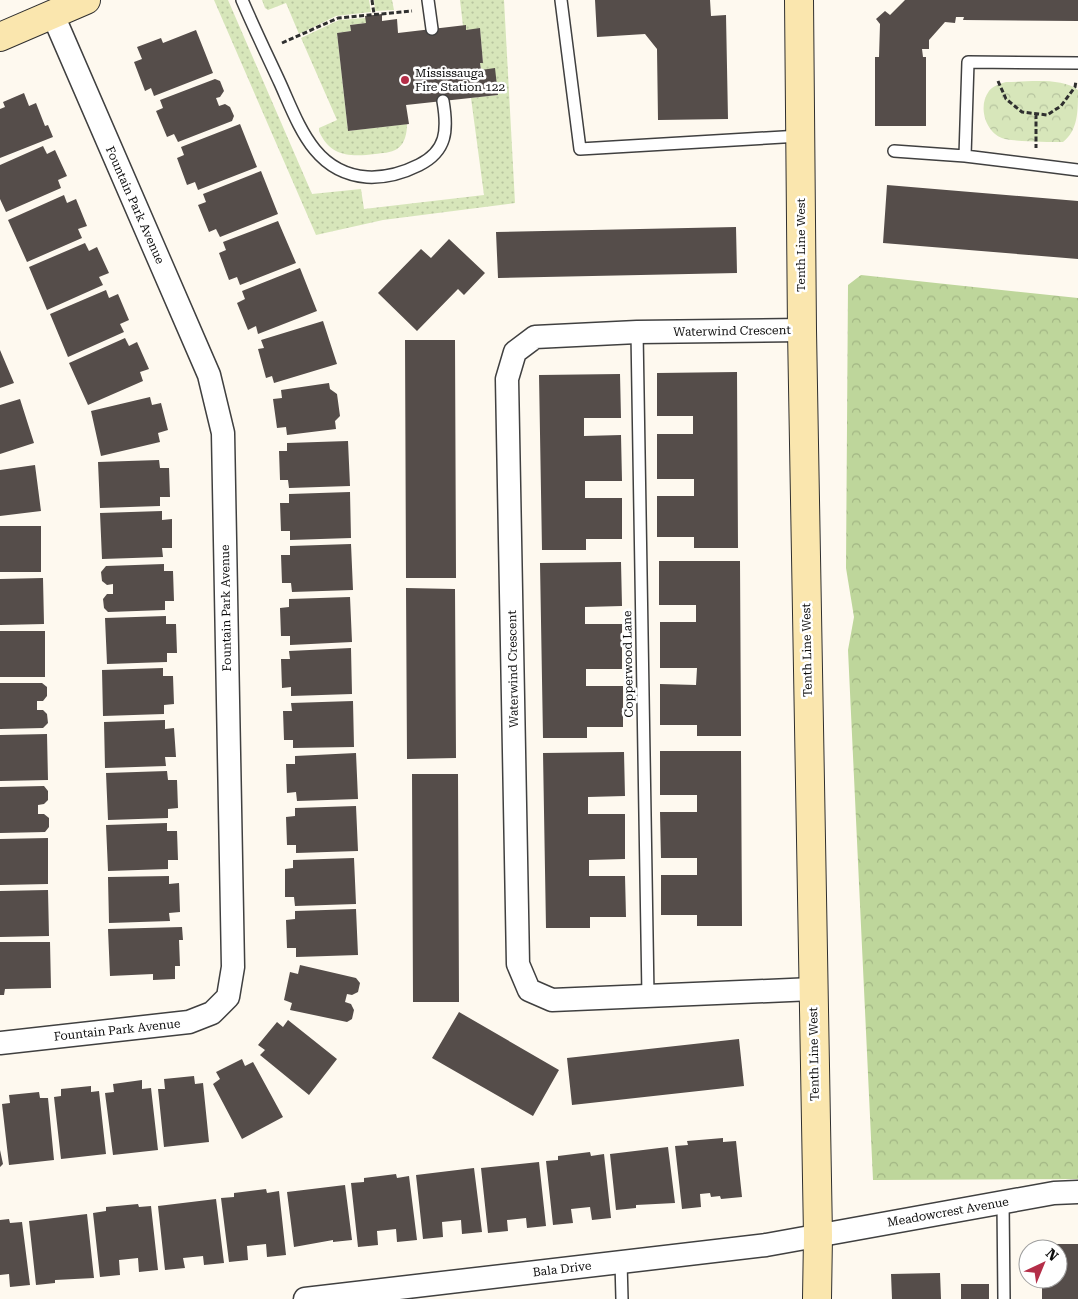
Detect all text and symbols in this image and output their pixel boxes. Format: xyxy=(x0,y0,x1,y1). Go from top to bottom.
place label: Mississauga Fire Station 122 xyxy=(415,66,506,94)
marker: Mississauga Fire Station 122 xyxy=(399,74,411,86)
street label: Fountain Park Avenue xyxy=(103,144,167,266)
street label: Tenth Line West xyxy=(794,198,808,292)
street label: Waterwind Crescent xyxy=(673,323,791,339)
street label: Fountain Park Avenue xyxy=(218,544,234,672)
street label: Tenth Line West xyxy=(799,602,815,697)
street label: Waterwind Crescent xyxy=(505,610,521,728)
street label: Copperwood Lane xyxy=(620,610,636,718)
street label: Tenth Line West xyxy=(806,1006,822,1101)
street label: Fountain Park Avenue xyxy=(53,1016,181,1044)
street label: Meadowcrest Avenue xyxy=(886,1194,1010,1230)
north arrow xyxy=(1018,1239,1068,1289)
text: N xyxy=(1043,1245,1062,1264)
street label: Bala Drive xyxy=(532,1258,593,1280)

